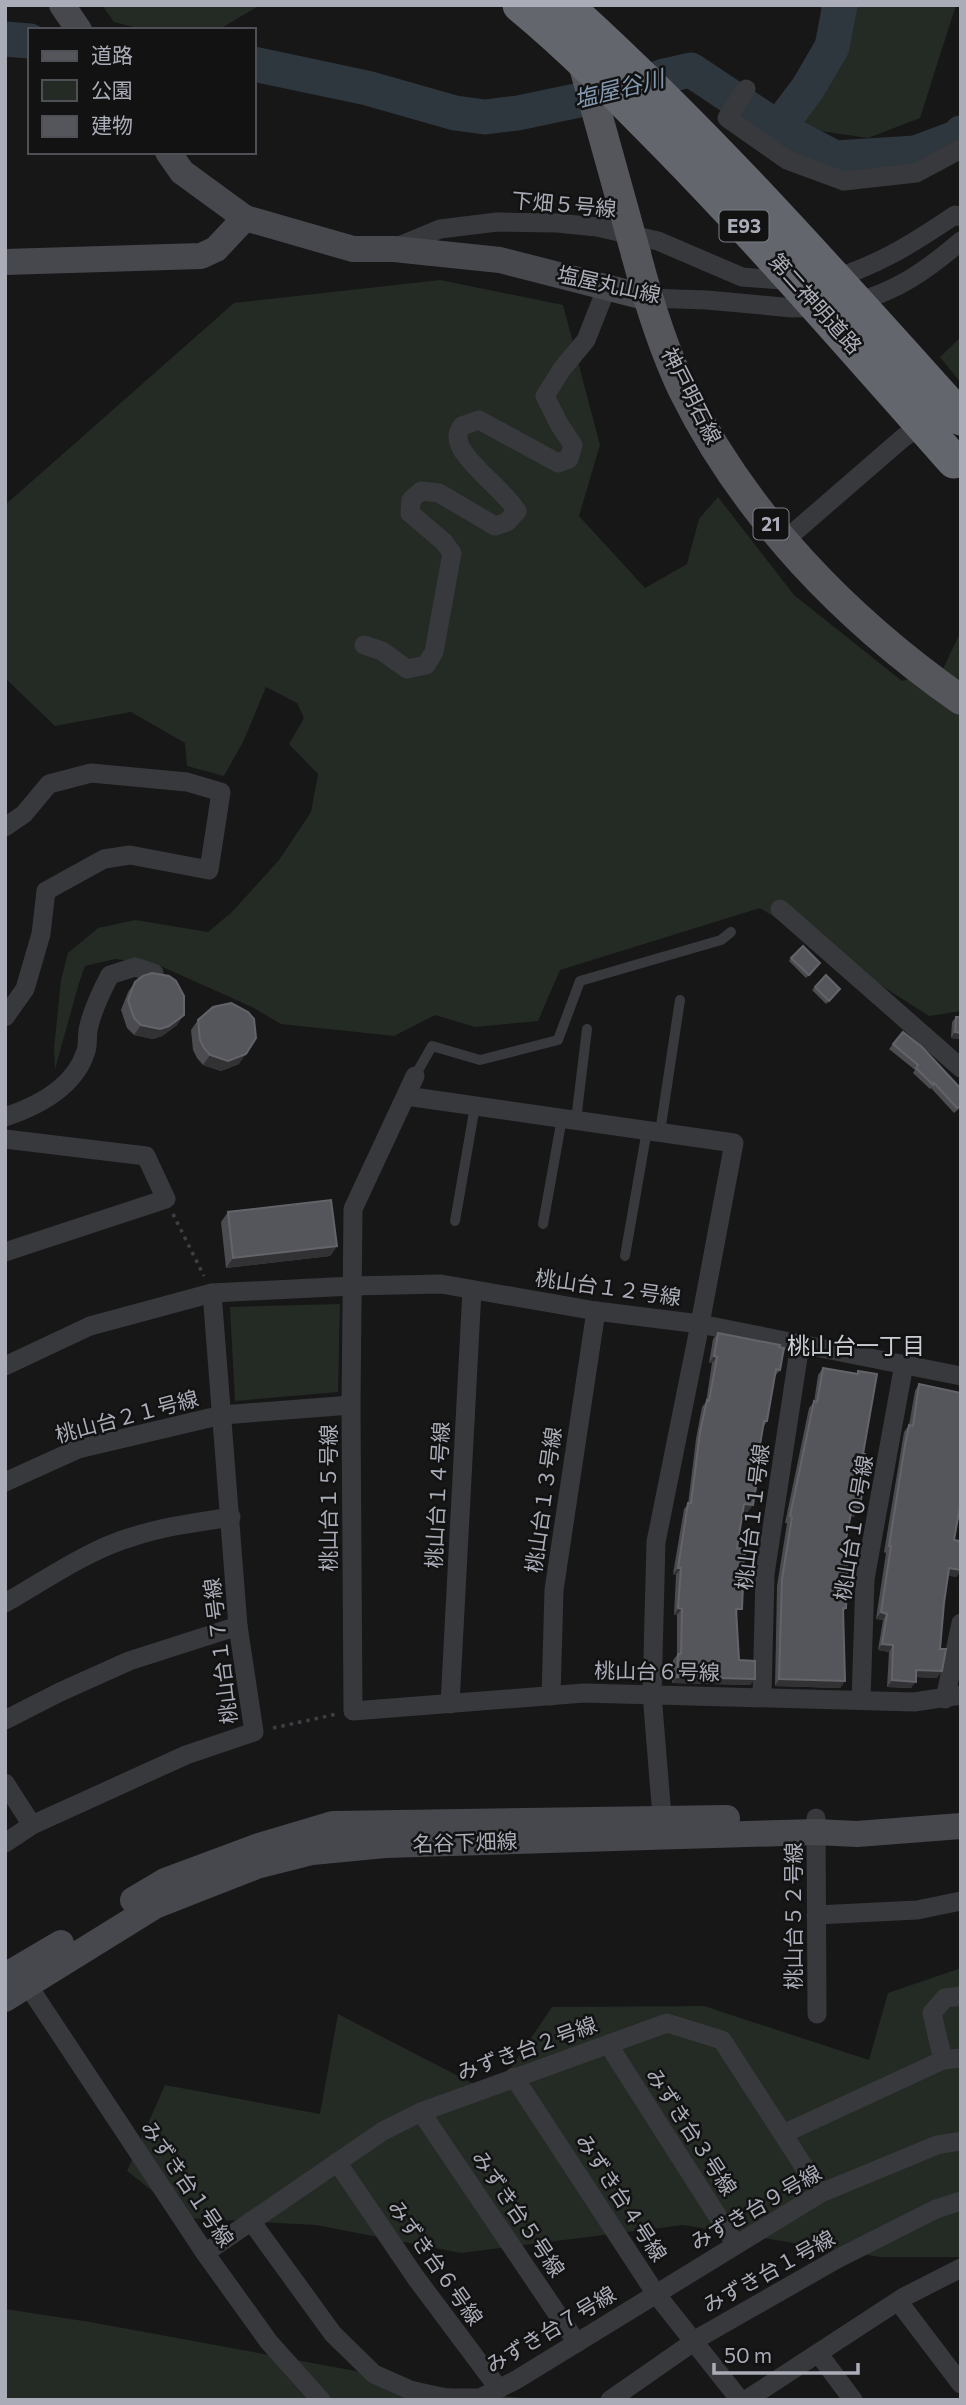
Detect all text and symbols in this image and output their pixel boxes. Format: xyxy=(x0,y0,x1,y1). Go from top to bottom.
legend xyxy=(28,28,256,154)
text: 道路 xyxy=(91,42,133,67)
water label: 塩屋谷川 xyxy=(571,63,670,113)
text: 公園 xyxy=(91,77,133,102)
text: 建物 xyxy=(91,112,133,137)
street label: 下畑５号線 xyxy=(511,186,618,221)
road number: E93 xyxy=(720,210,768,242)
street label: 第二神明道路 xyxy=(765,248,868,358)
street label: 塩屋丸山線 xyxy=(555,260,663,307)
street label: 神戸明石線 xyxy=(657,343,727,448)
road number: 21 xyxy=(754,509,788,540)
street label: 桃山台１２号線 xyxy=(534,1264,683,1309)
district label: 桃山台一丁目 xyxy=(787,1331,925,1359)
street label: 桃山台２１号線 xyxy=(52,1384,201,1447)
street label: 桃山台１４号線 xyxy=(420,1421,453,1569)
street label: 桃山台１５号線 xyxy=(315,1425,340,1572)
street label: 桃山台１３号線 xyxy=(520,1425,565,1574)
street label: 桃山台１１号線 xyxy=(730,1442,773,1591)
street label: 桃山台１０号線 xyxy=(829,1453,876,1602)
street label: 桃山台１７号線 xyxy=(198,1577,241,1726)
street label: 桃山台６号線 xyxy=(594,1657,720,1684)
street label: 名谷下畑線 xyxy=(412,1827,518,1856)
street label: 桃山台５２号線 xyxy=(780,1843,805,1990)
street label: みずき台２号線 xyxy=(453,2011,600,2084)
street label: みずき台３号線 xyxy=(642,2063,743,2200)
street label: みずき台１号線 xyxy=(137,2115,240,2251)
street label: みずき台４号線 xyxy=(572,2129,673,2266)
street label: みずき台５号線 xyxy=(468,2145,571,2281)
street label: みずき台９号線 xyxy=(685,2159,825,2254)
street label: みずき台６号線 xyxy=(384,2195,489,2330)
street label: みずき台１号線 xyxy=(698,2224,839,2317)
street label: みずき台７号線 xyxy=(481,2280,620,2377)
scale bar xyxy=(714,2332,858,2376)
text: 50 m xyxy=(724,2342,772,2367)

